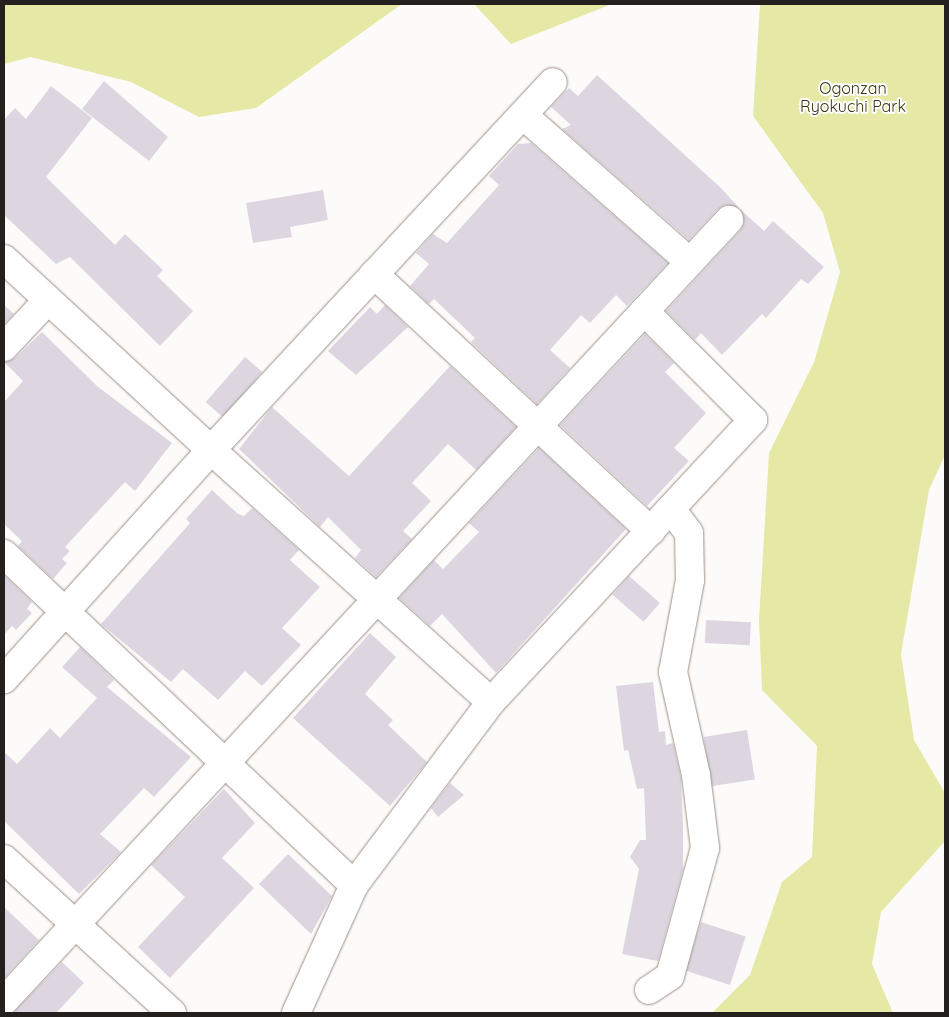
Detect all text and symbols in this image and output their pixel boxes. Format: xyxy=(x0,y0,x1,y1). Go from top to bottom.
park label: Ogonzan Ryokuchi Park xyxy=(800,78,906,116)

